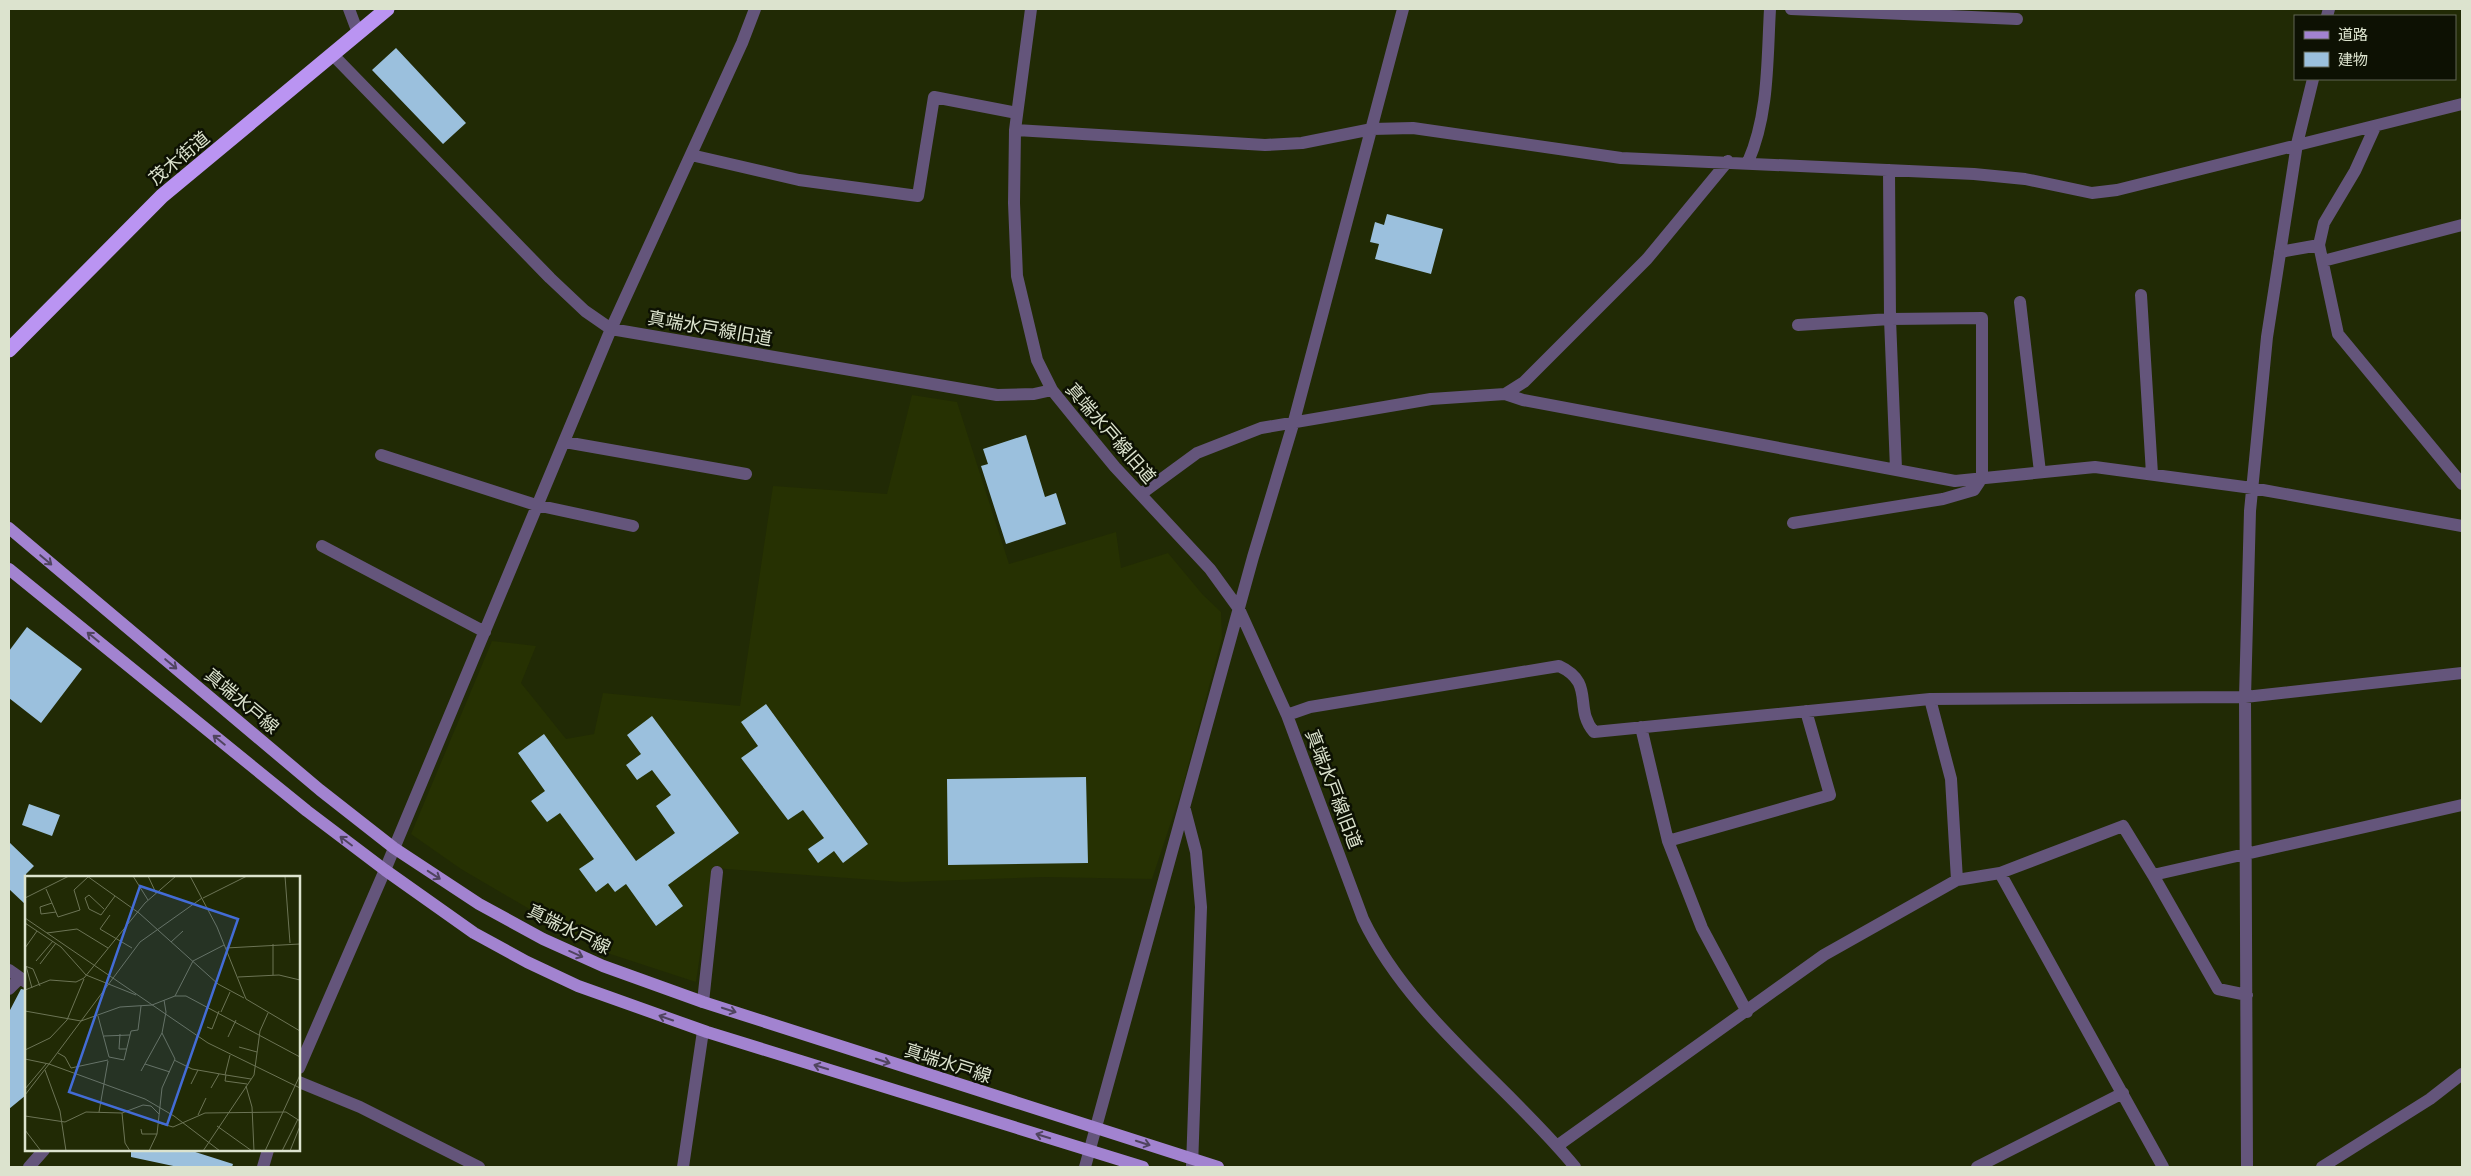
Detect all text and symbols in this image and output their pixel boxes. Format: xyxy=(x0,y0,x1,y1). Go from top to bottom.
legend xyxy=(2294,15,2456,80)
text: 道路 xyxy=(2338,25,2368,44)
text: 建物 xyxy=(2338,50,2368,69)
street label: 茂木街道 xyxy=(144,126,214,190)
street label: 真端水戸線旧道 xyxy=(646,306,774,350)
street label: 真端水戸線旧道 xyxy=(1061,378,1161,488)
one-way arrow xyxy=(39,554,52,565)
one-way arrow xyxy=(86,632,99,643)
one-way arrow xyxy=(164,659,177,670)
street label: 真端水戸線 xyxy=(200,663,284,739)
street label: 真端水戸線旧道 xyxy=(1301,726,1367,852)
one-way arrow xyxy=(213,734,226,745)
one-way arrow xyxy=(340,835,353,846)
one-way arrow xyxy=(427,870,441,880)
inset map xyxy=(25,876,300,1151)
street label: 真端水戸線 xyxy=(524,899,614,959)
one-way arrow xyxy=(568,949,583,959)
one-way arrow xyxy=(720,1006,736,1016)
one-way arrow xyxy=(659,1013,675,1022)
street label: 真端水戸線 xyxy=(902,1038,994,1088)
one-way arrow xyxy=(875,1056,891,1066)
one-way arrow xyxy=(814,1061,830,1071)
one-way arrow xyxy=(1036,1130,1052,1140)
one-way arrow xyxy=(1135,1139,1150,1148)

